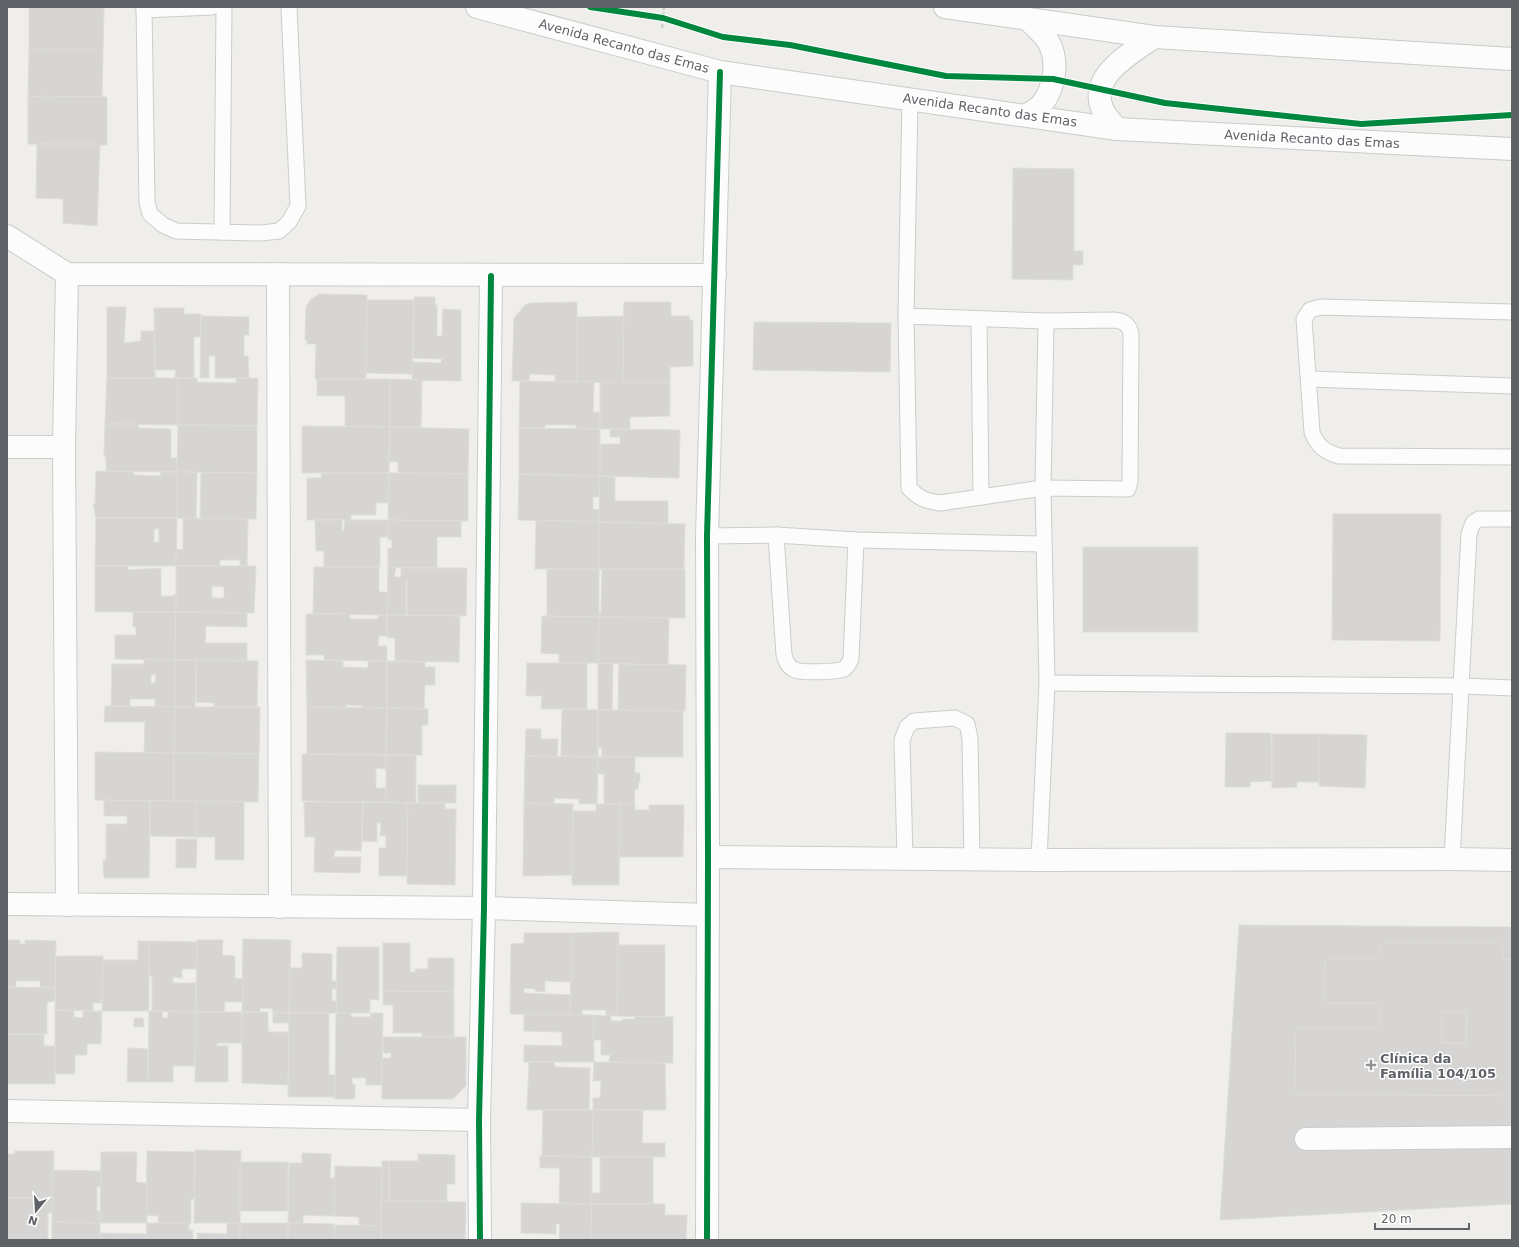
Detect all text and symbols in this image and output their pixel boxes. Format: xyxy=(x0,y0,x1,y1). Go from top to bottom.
street label: Avenida Recanto das Emas xyxy=(537,16,711,76)
street label: Avenida Recanto das Emas xyxy=(902,90,1078,130)
street label: Avenida Recanto das Emas xyxy=(1224,127,1400,151)
place label: Clínica da Família 104/105 xyxy=(1380,1051,1496,1081)
marker: Clínica da Família 104/105 xyxy=(1365,1059,1377,1071)
north arrow xyxy=(16,1191,56,1231)
scale bar xyxy=(1375,1205,1469,1231)
text: N xyxy=(27,1212,39,1228)
text: 20 m xyxy=(1381,1212,1412,1226)

